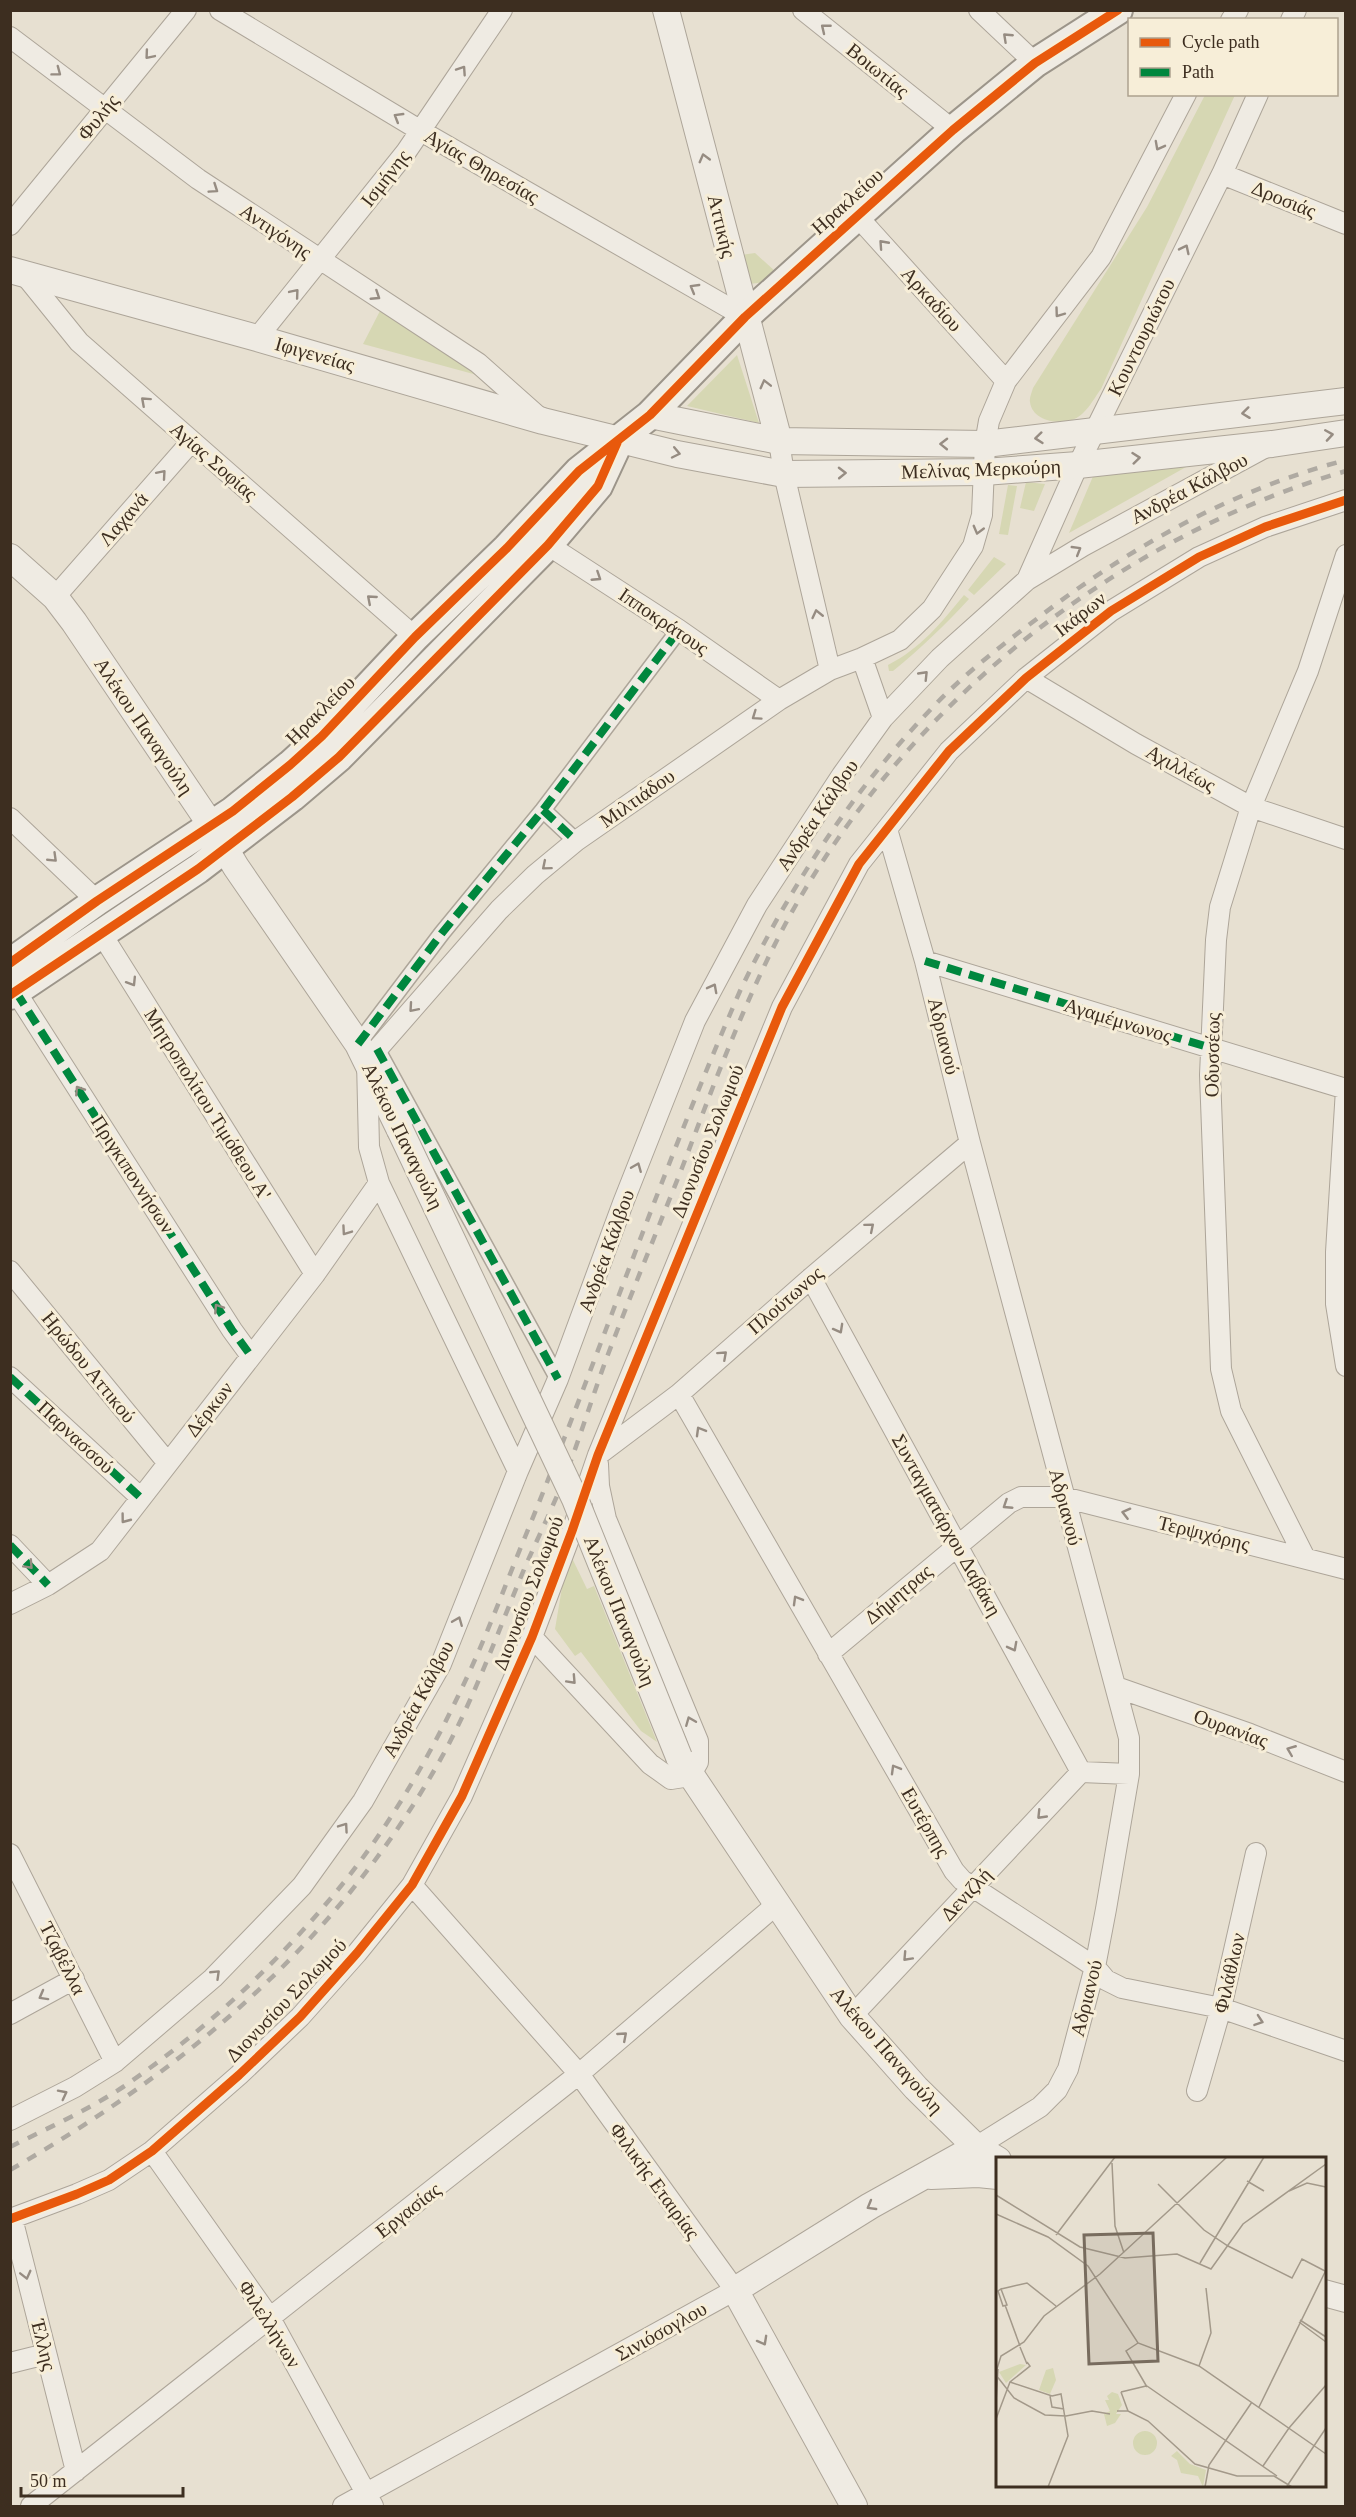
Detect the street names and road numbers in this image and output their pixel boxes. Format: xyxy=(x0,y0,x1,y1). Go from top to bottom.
street label: Βοιωτίας xyxy=(842,38,914,102)
street label: Φυλής xyxy=(73,90,124,145)
street label: Αγίας Θηρεσίας xyxy=(420,124,543,209)
street label: Ισμήνης xyxy=(356,145,415,211)
street label: Ηρακλείου xyxy=(807,163,888,239)
street label: Δροσιάς xyxy=(1248,176,1319,223)
street label: Αττικής xyxy=(703,192,740,260)
street label: Αντιγόνης xyxy=(235,199,316,264)
street label: Αρκαδίου xyxy=(896,262,967,337)
street label: Κουντουριώτου xyxy=(1103,275,1180,400)
street label: Ιφιγενείας xyxy=(272,332,357,377)
street label: Αγίας Σοφίας xyxy=(166,417,262,505)
street label: Ανδρέα Κάλβου xyxy=(1127,448,1252,529)
street label: Μελίνας Μερκούρη xyxy=(901,455,1061,484)
street label: Λαχανά xyxy=(94,487,153,551)
street label: Ιπποκράτους xyxy=(614,583,713,660)
street label: Ικάρων xyxy=(1050,587,1111,642)
street label: Αλέκου Παναγούλη xyxy=(89,653,198,799)
street label: Ηρακλείου xyxy=(281,671,360,750)
street label: Αχιλλέως xyxy=(1142,740,1220,797)
street label: Ανδρέα Κάλβου xyxy=(772,755,863,875)
street label: Μιλτιάδου xyxy=(595,764,679,832)
street label: Αγαμέμνωνος xyxy=(1061,993,1175,1048)
street label: Αδριανού xyxy=(923,995,964,1077)
street label: Μητροπολίτου Τιμόθεου Α' xyxy=(139,1004,276,1204)
street label: Οδυσσέως xyxy=(1200,1012,1224,1098)
street label: Αλέκου Παναγούλη xyxy=(357,1059,448,1213)
street label: Διονυσίου Σολωμού xyxy=(666,1061,749,1221)
street label: Πριγκιποννήσων xyxy=(86,1111,179,1237)
street label: Ανδρέα Κάλβου xyxy=(574,1186,639,1316)
street label: Πλούτωνος xyxy=(743,1261,827,1339)
street label: Ηρώδου Αττικού xyxy=(37,1307,140,1428)
street label: Δέρκων xyxy=(181,1377,238,1441)
street label: Παρνασσού xyxy=(33,1396,119,1479)
street label: Συνταγματάρχου Δαβάκη xyxy=(887,1430,1006,1620)
street label: Αδριανού xyxy=(1044,1466,1087,1548)
street label: Τερψιχόρης xyxy=(1156,1511,1252,1556)
street label: Διονυσίου Σολωμού xyxy=(488,1513,569,1674)
street label: Αλέκου Παναγούλη xyxy=(579,1533,660,1690)
street label: Δήμητρας xyxy=(860,1560,937,1629)
street label: Ανδρέα Κάλβου xyxy=(378,1637,459,1762)
street label: Ουρανίας xyxy=(1190,1704,1271,1753)
street label: Ευτέρπης xyxy=(896,1783,955,1861)
street label: Δενιζλή xyxy=(936,1863,997,1926)
street label: Τζαβέλλα xyxy=(34,1918,91,1999)
street label: Φιλάθλων xyxy=(1209,1931,1249,2015)
street label: Διονυσίου Σολωμού xyxy=(221,1934,351,2067)
street label: Αδριανού xyxy=(1066,1957,1107,2039)
street label: Αλέκου Παναγούλη xyxy=(825,1982,948,2118)
street label: Φιλικής Εταιρίας xyxy=(605,2119,705,2244)
street label: Εργασίας xyxy=(371,2178,445,2243)
street label: Φιλελλήνων xyxy=(234,2276,306,2372)
street label: Σινιόσογλου xyxy=(612,2297,711,2366)
street label: Έλλης xyxy=(26,2316,61,2373)

